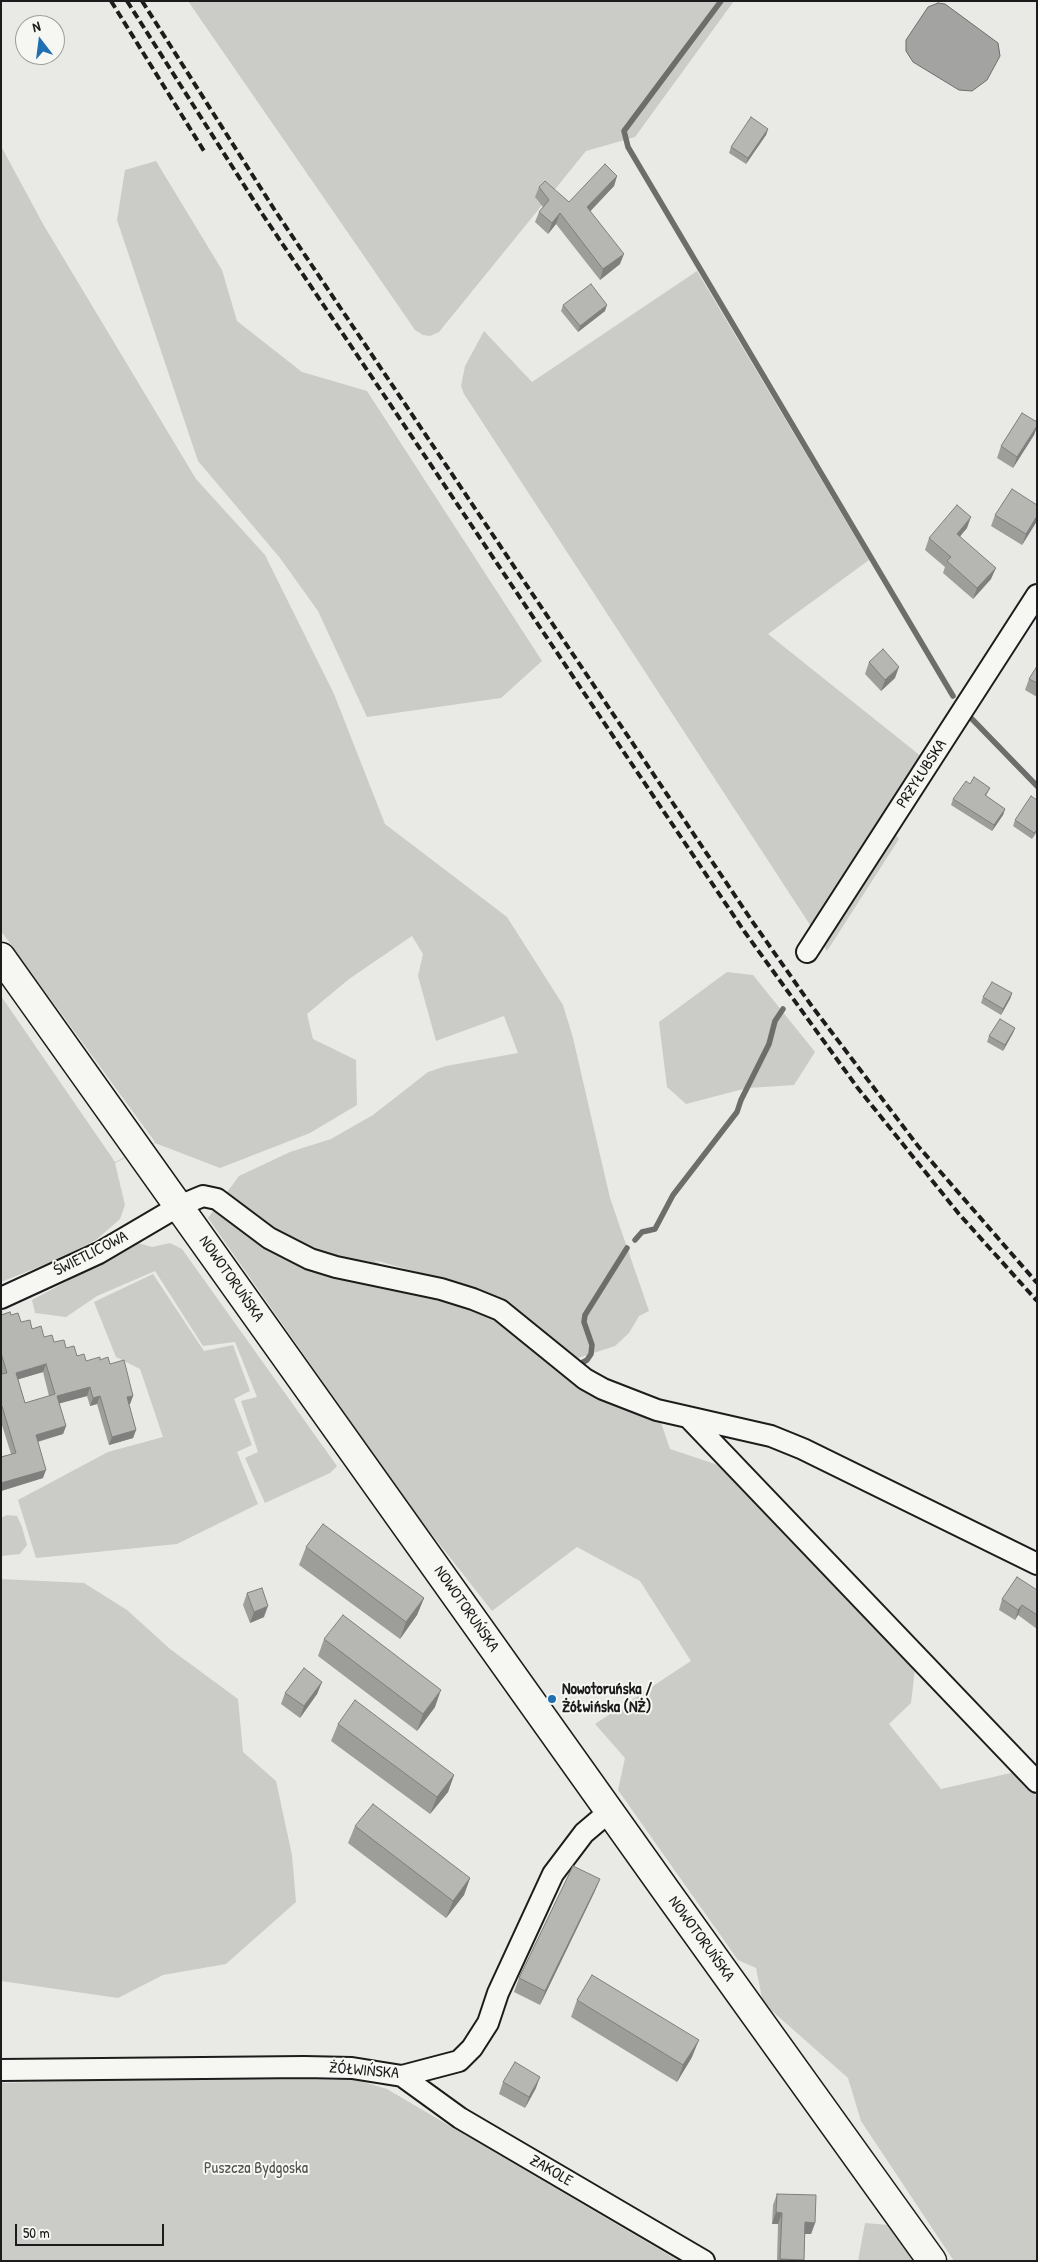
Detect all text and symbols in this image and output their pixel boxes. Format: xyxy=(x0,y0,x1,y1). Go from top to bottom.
north arrow xyxy=(15,15,65,65)
text: N xyxy=(30,16,42,36)
street label: PRZYŁUBSKA xyxy=(893,736,951,812)
street label: ŚWIETLICOWA xyxy=(51,1227,131,1281)
street label: NOWOTORUŃSKA xyxy=(194,1232,268,1326)
street label: NOWOTORUŃSKA xyxy=(429,1562,503,1656)
place label: Nowotoruńska / Żółwińska (NŻ) xyxy=(562,1680,652,1718)
marker: Nowotoruńska / Żółwińska (NŻ) xyxy=(546,1693,558,1705)
street label: NOWOTORUŃSKA xyxy=(664,1893,738,1985)
street label: ŻÓŁWIŃSKA xyxy=(328,2058,400,2084)
street label: ZAKOLE xyxy=(526,2151,576,2191)
park label: Puszcza Bydgoska xyxy=(204,2159,308,2179)
scale bar xyxy=(18,2214,166,2246)
text: 50 m xyxy=(23,2222,50,2243)

